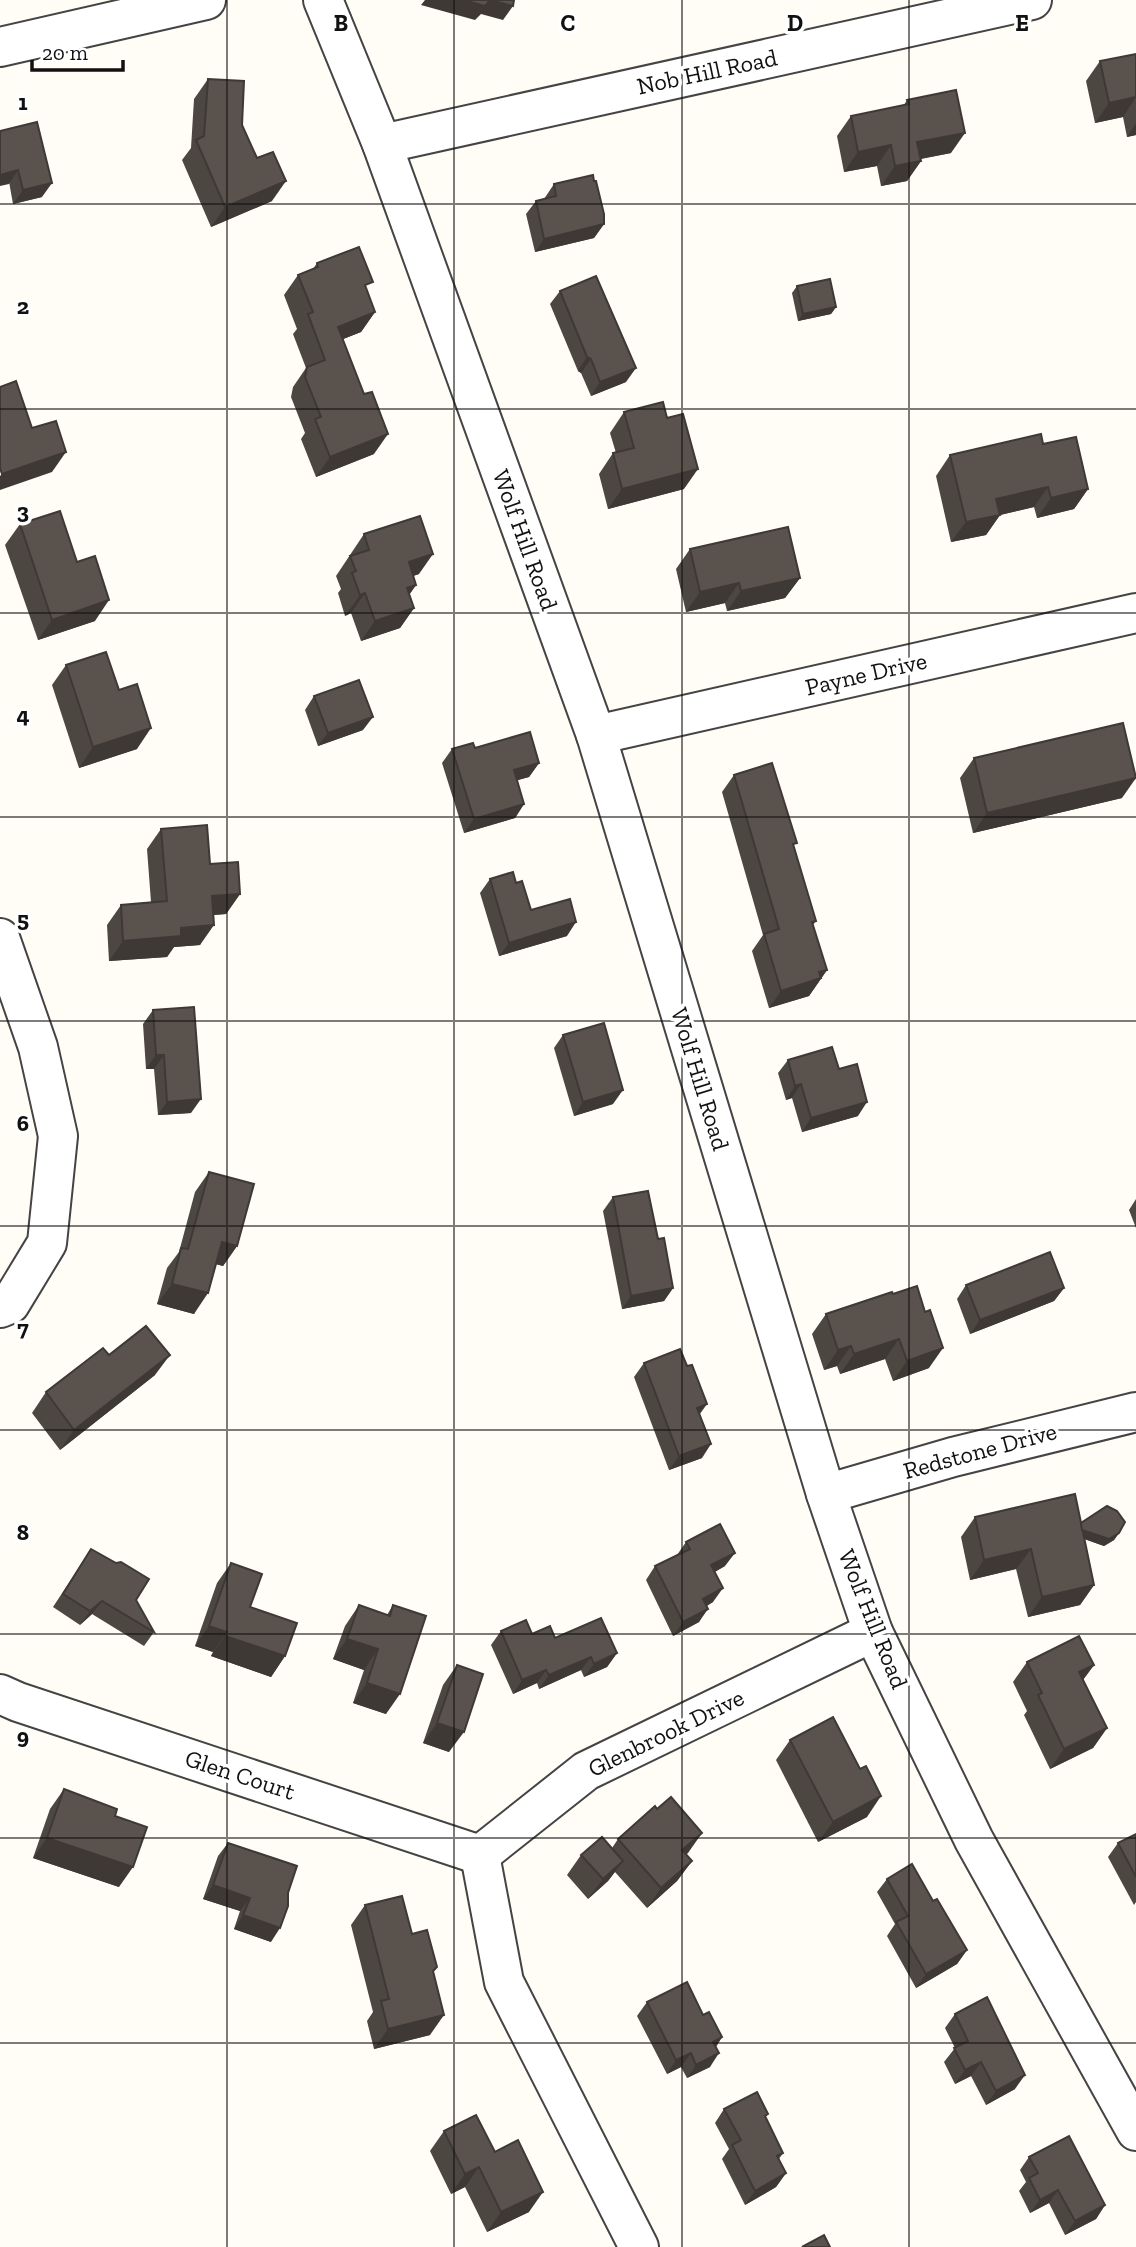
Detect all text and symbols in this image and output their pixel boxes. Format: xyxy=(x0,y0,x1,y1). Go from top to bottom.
text: B xyxy=(334,9,348,37)
text: C xyxy=(561,9,575,37)
text: D xyxy=(787,9,803,37)
text: E xyxy=(1015,9,1029,37)
scale bar xyxy=(32,28,122,72)
text: 20 m xyxy=(42,40,88,65)
street label: Nob Hill Road xyxy=(634,43,780,100)
text: 1 xyxy=(18,88,28,116)
text: 2 xyxy=(17,292,29,320)
street label: Wolf Hill Road xyxy=(487,465,564,614)
text: 3 xyxy=(17,497,29,525)
street label: Payne Drive xyxy=(802,645,930,702)
text: 4 xyxy=(16,701,30,729)
text: 5 xyxy=(17,905,29,933)
street label: Wolf Hill Road xyxy=(665,1004,736,1154)
text: 6 xyxy=(17,1109,29,1137)
text: 7 xyxy=(17,1314,29,1342)
street label: Redstone Drive xyxy=(900,1416,1060,1485)
text: 8 xyxy=(17,1518,29,1546)
street label: Wolf Hill Road xyxy=(832,1545,915,1693)
street label: Glenbrook Drive xyxy=(583,1682,749,1783)
text: 9 xyxy=(17,1722,29,1750)
street label: Glen Court xyxy=(182,1743,299,1806)

